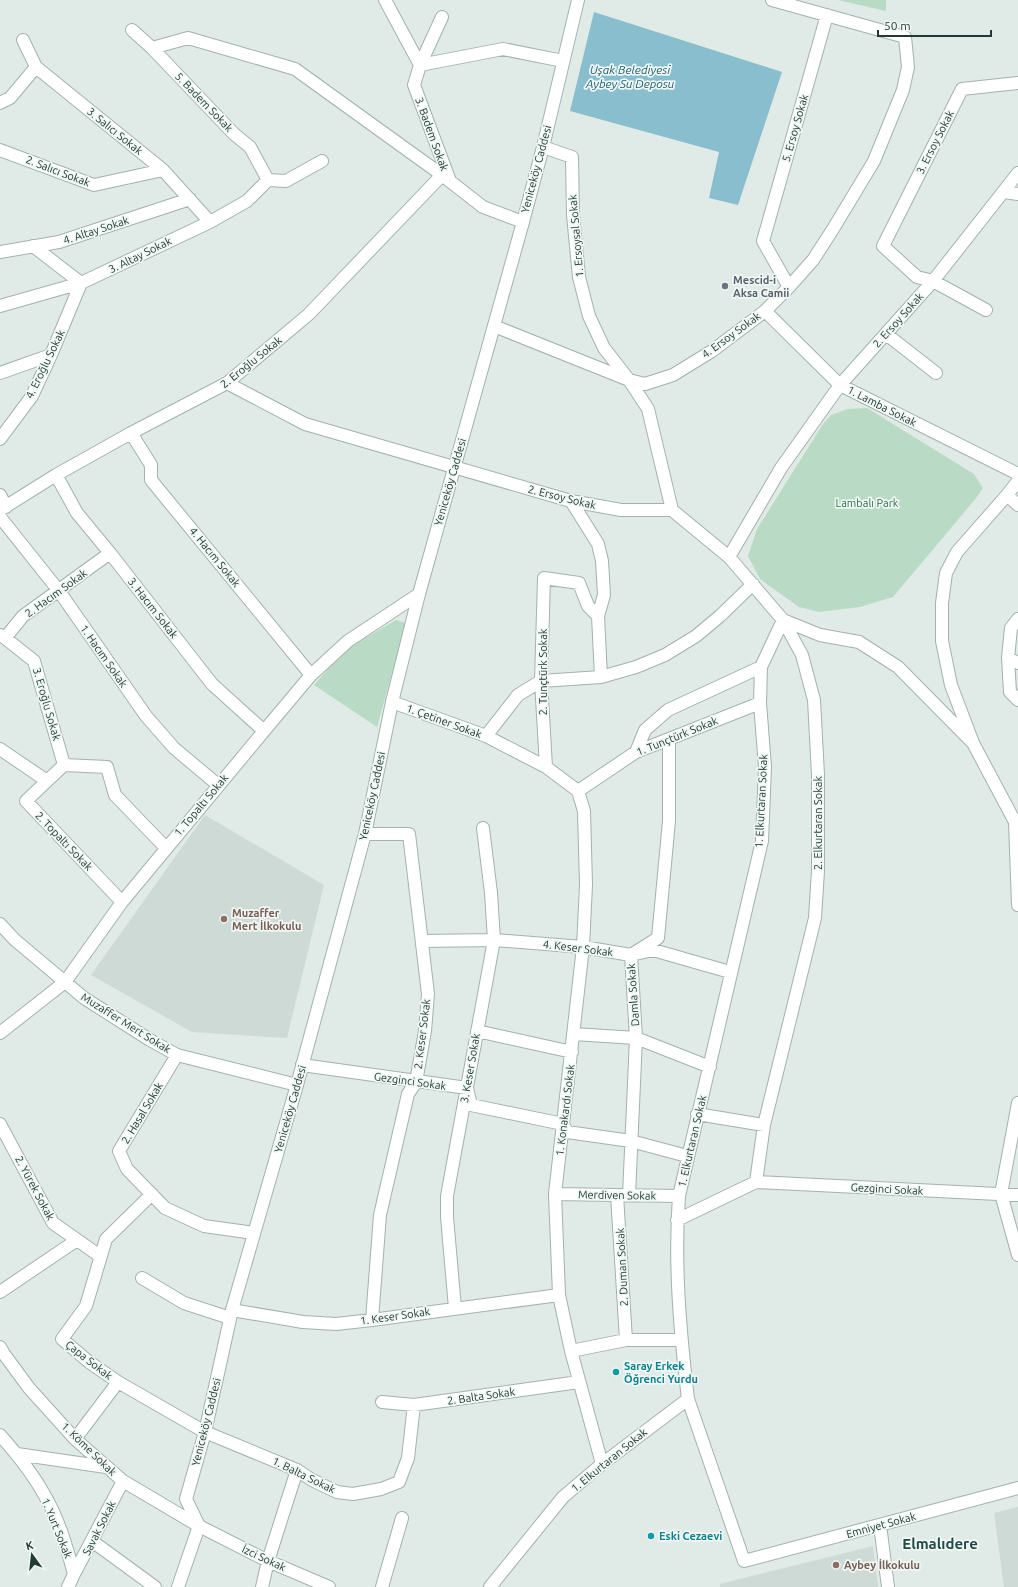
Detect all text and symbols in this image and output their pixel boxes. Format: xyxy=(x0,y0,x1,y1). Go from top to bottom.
scale bar xyxy=(878,12,991,38)
text: 50 m xyxy=(884,19,911,32)
water label: Uşak Belediyesi Aybey Su Deposu xyxy=(585,63,675,90)
street label: 5. Badem Sokak xyxy=(173,70,236,134)
street label: 5. Ersoy Sokak xyxy=(780,92,810,163)
street label: 3. Badem Sokak xyxy=(413,96,451,173)
street label: 3. Salıcı Sokak xyxy=(85,105,145,157)
street label: 3. Ersoy Sokak xyxy=(914,108,956,176)
street label: Yeniceköy Caddesi xyxy=(519,124,553,214)
street label: 2. Salıcı Sokak xyxy=(24,153,92,189)
street label: 1. Ersoysal Sokak xyxy=(566,194,586,278)
street label: 4. Altay Sokak xyxy=(62,214,131,246)
street label: 3. Altay Sokak xyxy=(107,234,174,275)
place label: Mescid-i Aksa Camii xyxy=(733,274,789,299)
marker: Mescid-i Aksa Camii xyxy=(720,281,730,291)
street label: 2. Ersoy Sokak xyxy=(870,290,926,350)
street label: 4. Ersoy Sokak xyxy=(699,309,763,360)
street label: 4. Eroğlu Sokak xyxy=(23,327,67,400)
street label: 2. Eroğlu Sokak xyxy=(218,333,284,390)
street label: 1. Lamba Sokak xyxy=(846,383,919,429)
street label: Yeniceköy Caddesi xyxy=(432,437,468,527)
street label: 2. Ersoy Sokak xyxy=(527,483,598,511)
park label: Lambalı Park xyxy=(836,497,899,509)
street label: 4. Hacım Sokak xyxy=(187,525,243,590)
street label: 2. Hacım Sokak xyxy=(23,566,90,619)
street label: 3. Hacım Sokak xyxy=(126,575,181,641)
street label: 1. Hacım Sokak xyxy=(78,622,130,690)
street label: 2. Tunçtürk Sokak xyxy=(537,628,549,715)
street label: 3. Eroğlu Sokak xyxy=(31,666,63,742)
street label: 1. Çetiner Sokak xyxy=(405,702,484,740)
street label: 1. Tunçtürk Sokak xyxy=(635,714,720,758)
street label: Yeniceköy Caddesi xyxy=(357,751,387,841)
street label: 1. Elkurtaran Sokak xyxy=(753,753,769,848)
street label: 1. Topaltı Sokak xyxy=(172,771,231,838)
street label: 2. Elkurtaran Sokak xyxy=(812,776,824,870)
street label: 2. Topaltı Sokak xyxy=(33,809,95,873)
place label: Muzaffer Mert İlkokulu xyxy=(232,907,301,932)
marker: Muzaffer Mert İlkokulu xyxy=(219,914,229,924)
street label: 4. Keser Sokak xyxy=(542,938,614,958)
street label: Damla Sokak xyxy=(625,963,641,1027)
street label: Muzaffer Mert Sokak xyxy=(79,991,173,1056)
street label: 2. Keser Sokak xyxy=(412,998,432,1070)
street label: 3. Keser Sokak xyxy=(458,1032,482,1104)
street label: 1. Konakardı Sokak xyxy=(553,1063,577,1157)
street label: Yeniceköy Caddesi xyxy=(272,1064,308,1154)
street label: Gezginci Sokak xyxy=(373,1070,447,1092)
street label: 2. Hasal Sokak xyxy=(119,1080,165,1146)
street label: 1. Elkurtaran Sokak xyxy=(676,1093,709,1188)
street label: 2. Yürek Sokak xyxy=(13,1154,57,1223)
street label: Gezginci Sokak xyxy=(850,1181,924,1197)
street label: Merdiven Sokak xyxy=(578,1188,657,1202)
street label: 2. Duman Sokak xyxy=(614,1227,630,1306)
street label: 1. Keser Sokak xyxy=(359,1305,431,1327)
street label: Çapa Sokak xyxy=(63,1338,115,1382)
place label: Saray Erkek Öğrenci Yurdu xyxy=(624,1360,698,1385)
marker: Saray Erkek Öğrenci Yurdu xyxy=(611,1367,621,1377)
street label: Yeniceköy Caddesi xyxy=(189,1377,223,1467)
street label: 2. Balta Sokak xyxy=(446,1385,516,1407)
street label: 1. Köme Sokak xyxy=(59,1420,119,1478)
street label: 1. Elkurtaran Sokak xyxy=(569,1425,650,1494)
street label: 1. Balta Sokak xyxy=(271,1455,338,1496)
street label: 1. Yurt Sokak xyxy=(39,1496,75,1560)
street label: Savak Sokak xyxy=(80,1498,118,1557)
street label: Emniyet Sokak xyxy=(845,1510,918,1540)
place label: Eski Cezaevi xyxy=(659,1530,722,1542)
marker: Eski Cezaevi xyxy=(646,1531,656,1541)
north arrow xyxy=(12,1535,52,1575)
district label: Elmalıdere xyxy=(902,1535,978,1552)
text: K xyxy=(24,1538,35,1552)
street label: İzci Sokak xyxy=(240,1543,288,1574)
place label: Aybey İlkokulu xyxy=(844,1559,920,1571)
marker: Aybey İlkokulu xyxy=(831,1560,841,1570)

